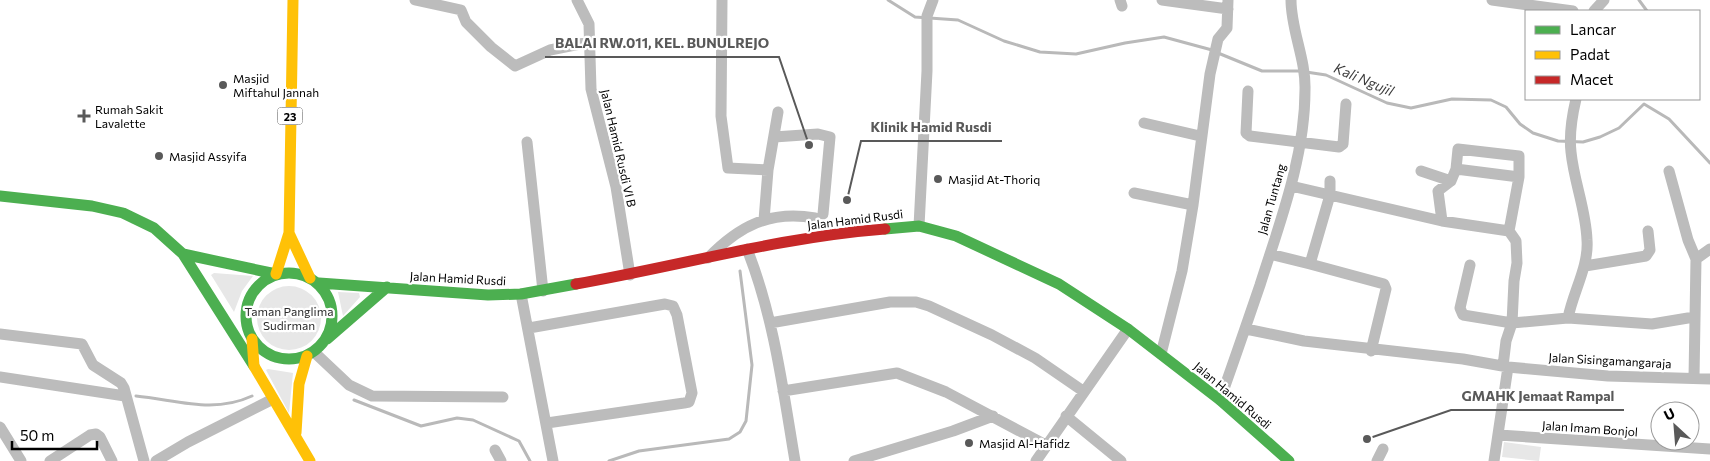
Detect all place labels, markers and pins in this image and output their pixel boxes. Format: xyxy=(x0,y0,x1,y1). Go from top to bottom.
callout: BALAI RW.011, KEL. BUNULREJO xyxy=(545,28,779,57)
place label: Masjid Miftahul Jannah xyxy=(233,71,319,100)
marker: Masjid Miftahul Jannah xyxy=(217,79,229,91)
place label: Rumah Sakit Lavalette xyxy=(95,102,163,130)
marker: Rumah Sakit Lavalette xyxy=(77,109,91,123)
callout: Klinik Hamid Rusdi xyxy=(861,112,1002,141)
place label: Masjid Assyifa xyxy=(169,149,247,163)
marker: Masjid Assyifa xyxy=(153,150,165,162)
place label: Masjid At-Thoriq xyxy=(948,172,1040,186)
marker: Masjid At-Thoriq xyxy=(932,173,944,185)
callout: GMAHK Jemaat Rampal xyxy=(1451,381,1624,410)
place label: Masjid Al-Hafidz xyxy=(979,436,1070,450)
marker: Masjid Al-Hafidz xyxy=(963,437,975,449)

